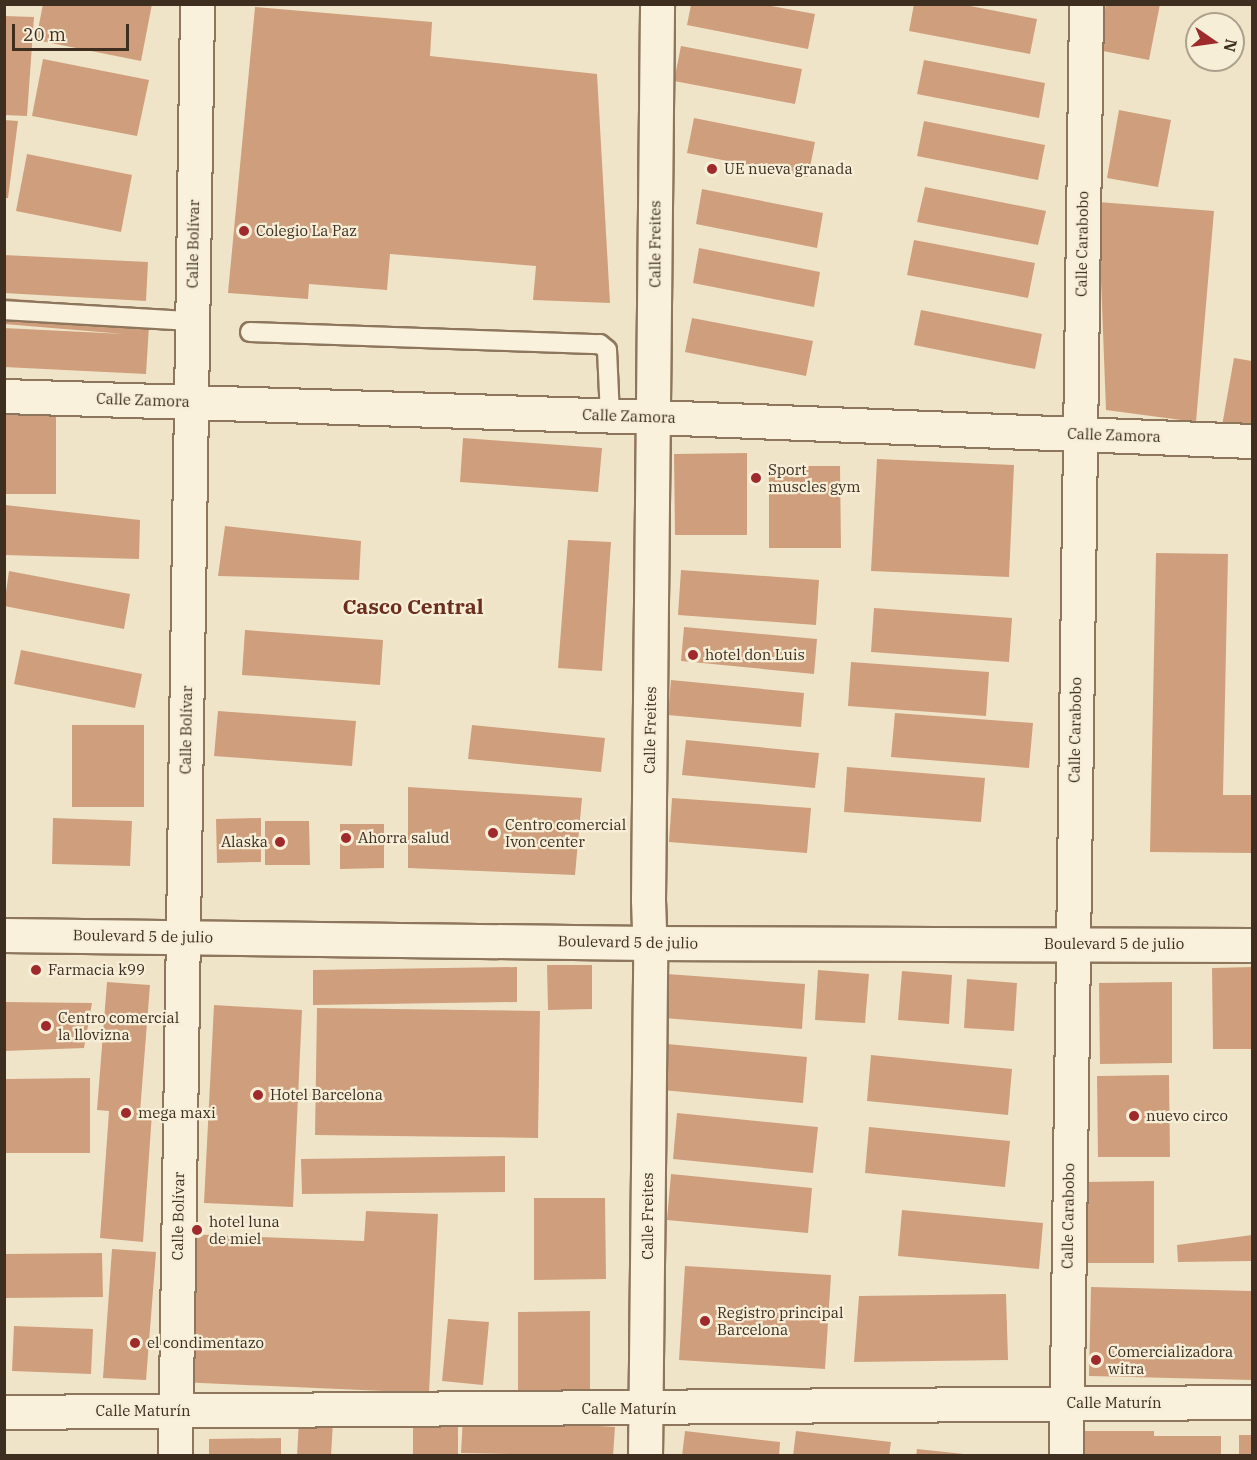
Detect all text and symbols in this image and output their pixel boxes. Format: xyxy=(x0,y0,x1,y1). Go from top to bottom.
scale bar xyxy=(15,12,132,50)
north arrow xyxy=(1185,12,1245,72)
text: 20 m xyxy=(23,23,66,46)
text: N xyxy=(1219,37,1242,54)
place label: UE nueva granada xyxy=(724,160,853,178)
marker: UE nueva granada xyxy=(705,162,719,176)
street label: Calle Carabobo xyxy=(1072,191,1092,297)
street label: Calle Bolívar xyxy=(183,200,203,288)
street label: Calle Freites xyxy=(646,200,664,288)
place label: Colegio La Paz xyxy=(256,222,357,240)
marker: Colegio La Paz xyxy=(237,224,251,238)
street label: Calle Zamora xyxy=(96,389,190,411)
street label: Calle Zamora xyxy=(582,405,676,427)
street label: Calle Zamora xyxy=(1067,424,1161,446)
place label: Sport muscles gym xyxy=(768,460,861,495)
marker: Sport muscles gym xyxy=(749,471,763,485)
district label: Casco Central xyxy=(342,593,484,619)
place label: hotel don Luis xyxy=(705,646,805,664)
marker: hotel don Luis xyxy=(686,648,700,662)
street label: Calle Carabobo xyxy=(1065,677,1085,783)
street label: Calle Bolívar xyxy=(176,686,196,774)
street label: Calle Freites xyxy=(640,686,660,774)
place label: Centro comercial Ivon center xyxy=(505,815,626,850)
marker: Centro comercial Ivon center xyxy=(486,826,500,840)
place label: Ahorra salud xyxy=(358,829,449,847)
marker: Ahorra salud xyxy=(339,831,353,845)
place label: Alaska xyxy=(221,833,268,851)
marker: Alaska xyxy=(273,835,287,849)
street label: Boulevard 5 de julio xyxy=(73,926,213,946)
street label: Boulevard 5 de julio xyxy=(558,932,698,952)
street label: Boulevard 5 de julio xyxy=(1044,935,1184,953)
place label: Farmacia k99 xyxy=(48,961,145,979)
marker: Farmacia k99 xyxy=(29,963,43,977)
place label: Centro comercial la llovizna xyxy=(58,1008,179,1043)
marker: Centro comercial la llovizna xyxy=(39,1019,53,1033)
place label: Hotel Barcelona xyxy=(270,1086,383,1104)
marker: Hotel Barcelona xyxy=(251,1088,265,1102)
place label: mega maxi xyxy=(138,1104,216,1122)
marker: mega maxi xyxy=(119,1106,133,1120)
place label: nuevo circo xyxy=(1146,1107,1228,1125)
marker: nuevo circo xyxy=(1127,1109,1141,1123)
street label: Calle Carabobo xyxy=(1058,1163,1078,1269)
street label: Calle Bolívar xyxy=(168,1172,188,1260)
street label: Calle Freites xyxy=(639,1172,657,1260)
place label: hotel luna de miel xyxy=(209,1212,280,1247)
marker: hotel luna de miel xyxy=(190,1223,204,1237)
place label: Registro principal Barcelona xyxy=(717,1303,844,1338)
marker: Registro principal Barcelona xyxy=(698,1314,712,1328)
place label: el condimentazo xyxy=(147,1334,264,1352)
marker: el condimentazo xyxy=(128,1336,142,1350)
place label: Comercializadora witra xyxy=(1108,1342,1233,1377)
marker: Comercializadora witra xyxy=(1089,1353,1103,1367)
street label: Calle Maturín xyxy=(1067,1394,1161,1412)
street label: Calle Maturín xyxy=(582,1400,676,1418)
street label: Calle Maturín xyxy=(96,1402,190,1420)

